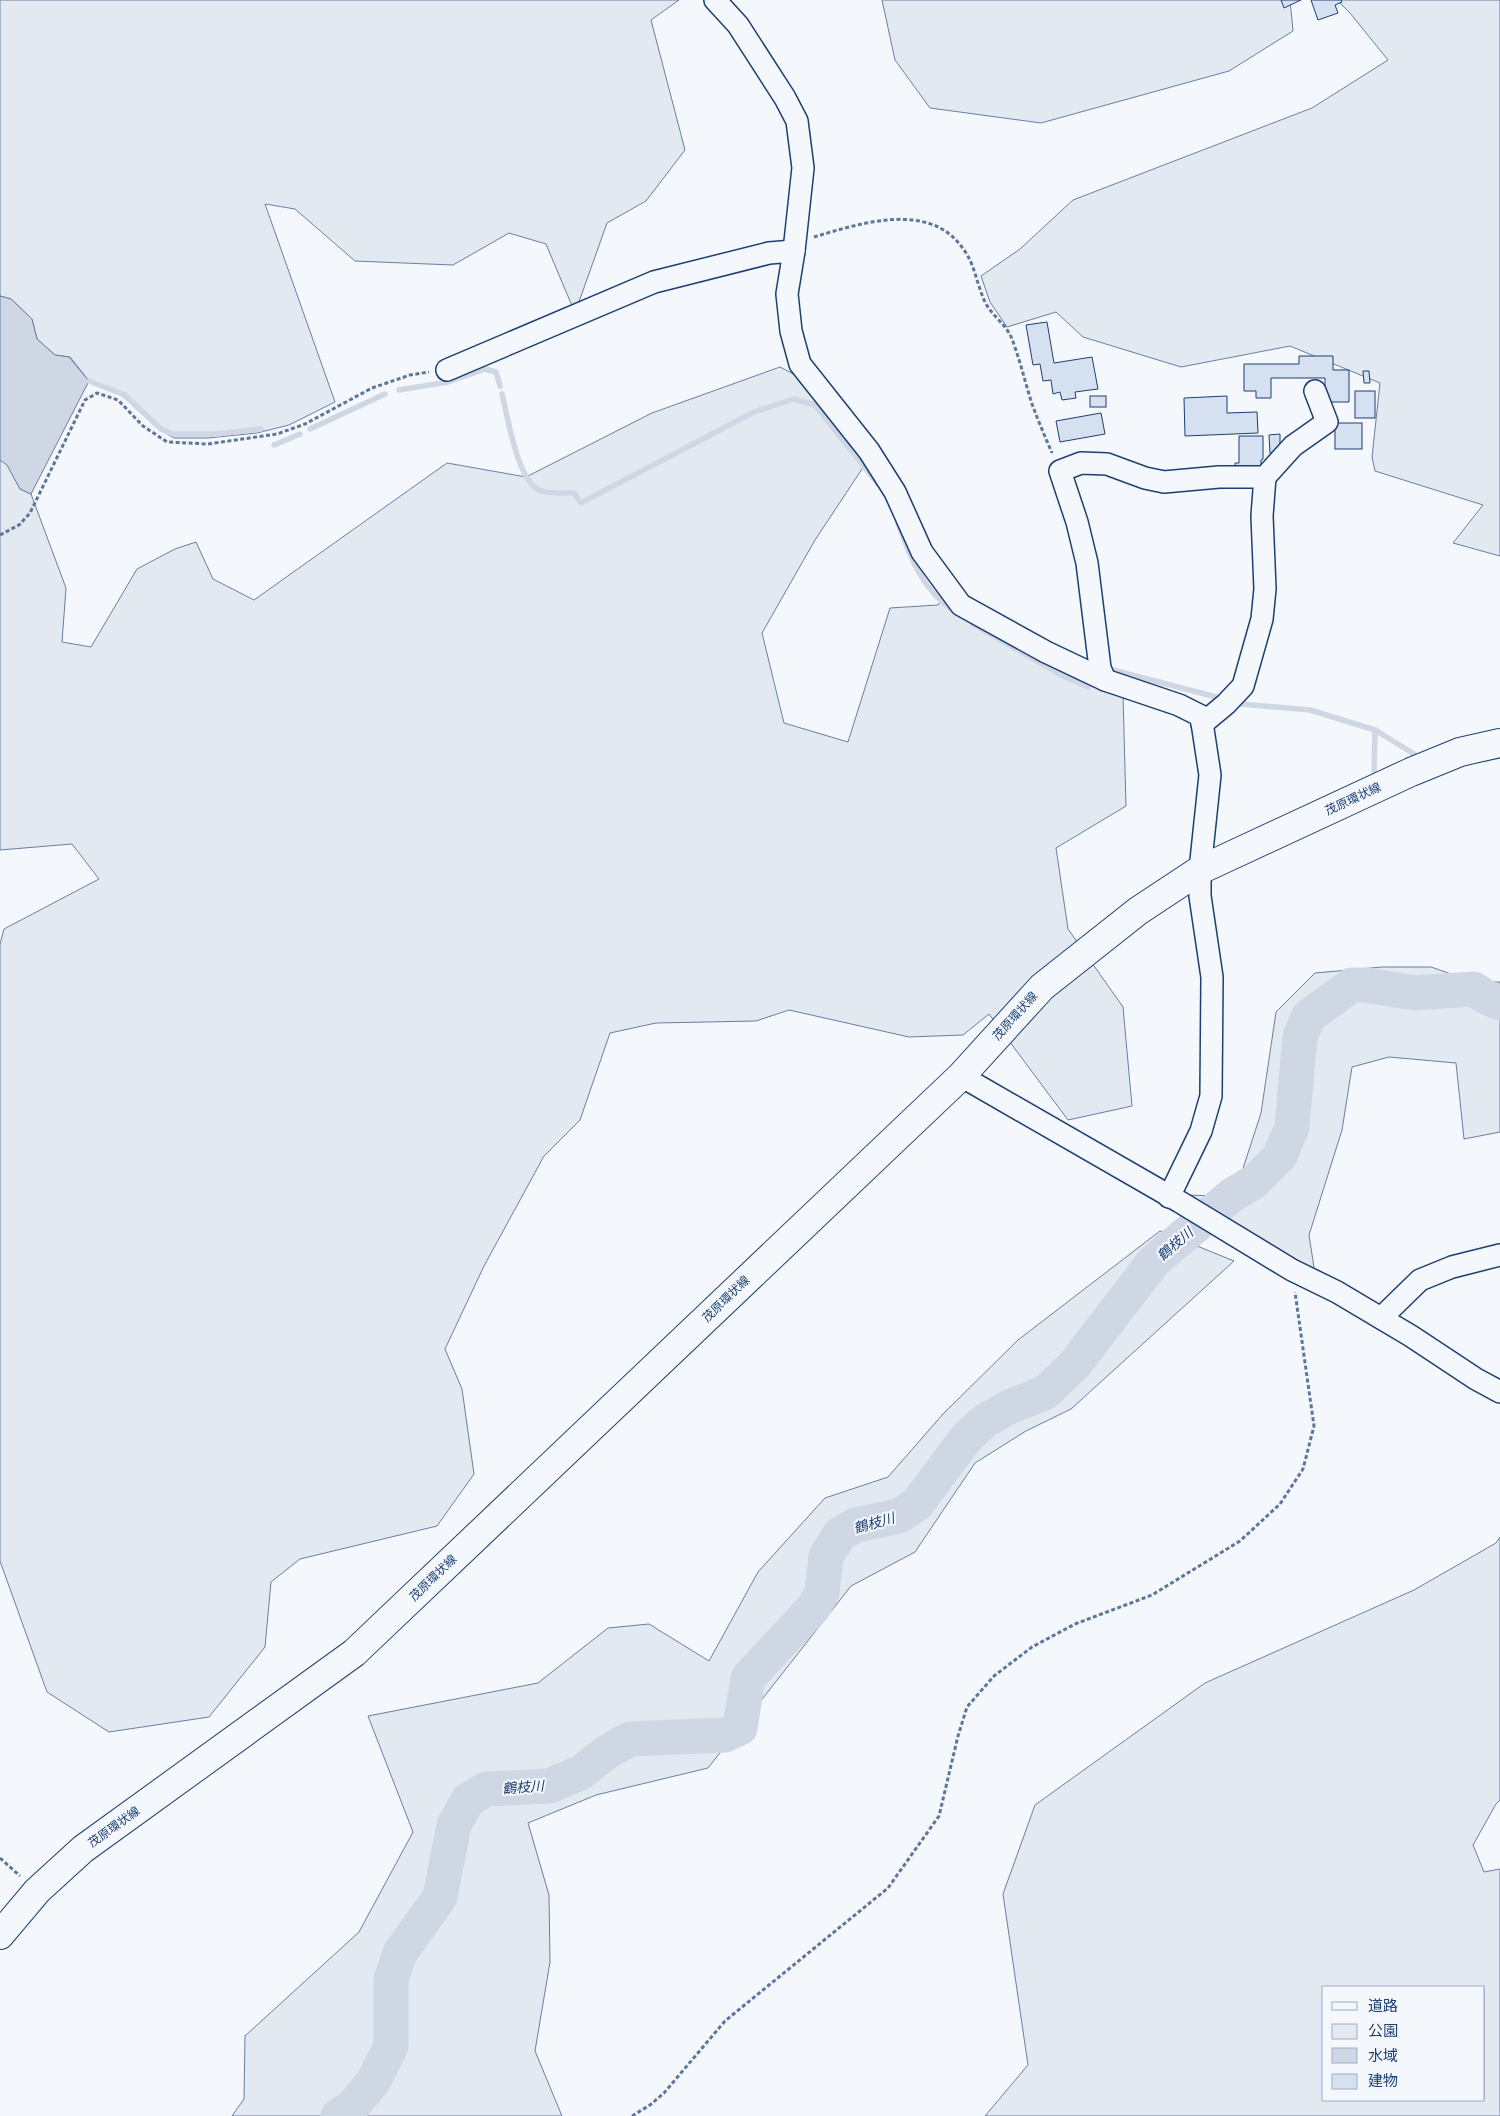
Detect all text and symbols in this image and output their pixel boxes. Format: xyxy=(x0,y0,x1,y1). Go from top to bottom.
street label: 茂原環状線 xyxy=(1323,780,1383,818)
street label: 茂原環状線 xyxy=(990,989,1040,1043)
water label: 鶴枝川 xyxy=(1154,1223,1198,1264)
street label: 茂原環状線 xyxy=(700,1273,752,1325)
water label: 鶴枝川 xyxy=(852,1509,898,1536)
street label: 茂原環状線 xyxy=(407,1552,459,1604)
water label: 鶴枝川 xyxy=(501,1777,547,1796)
street label: 茂原環状線 xyxy=(86,1804,142,1850)
legend xyxy=(1322,1986,1485,2101)
text: 道路 xyxy=(1368,1997,1398,2015)
text: 公園 xyxy=(1368,2022,1398,2040)
text: 水域 xyxy=(1368,2047,1398,2065)
text: 建物 xyxy=(1368,2072,1398,2090)

